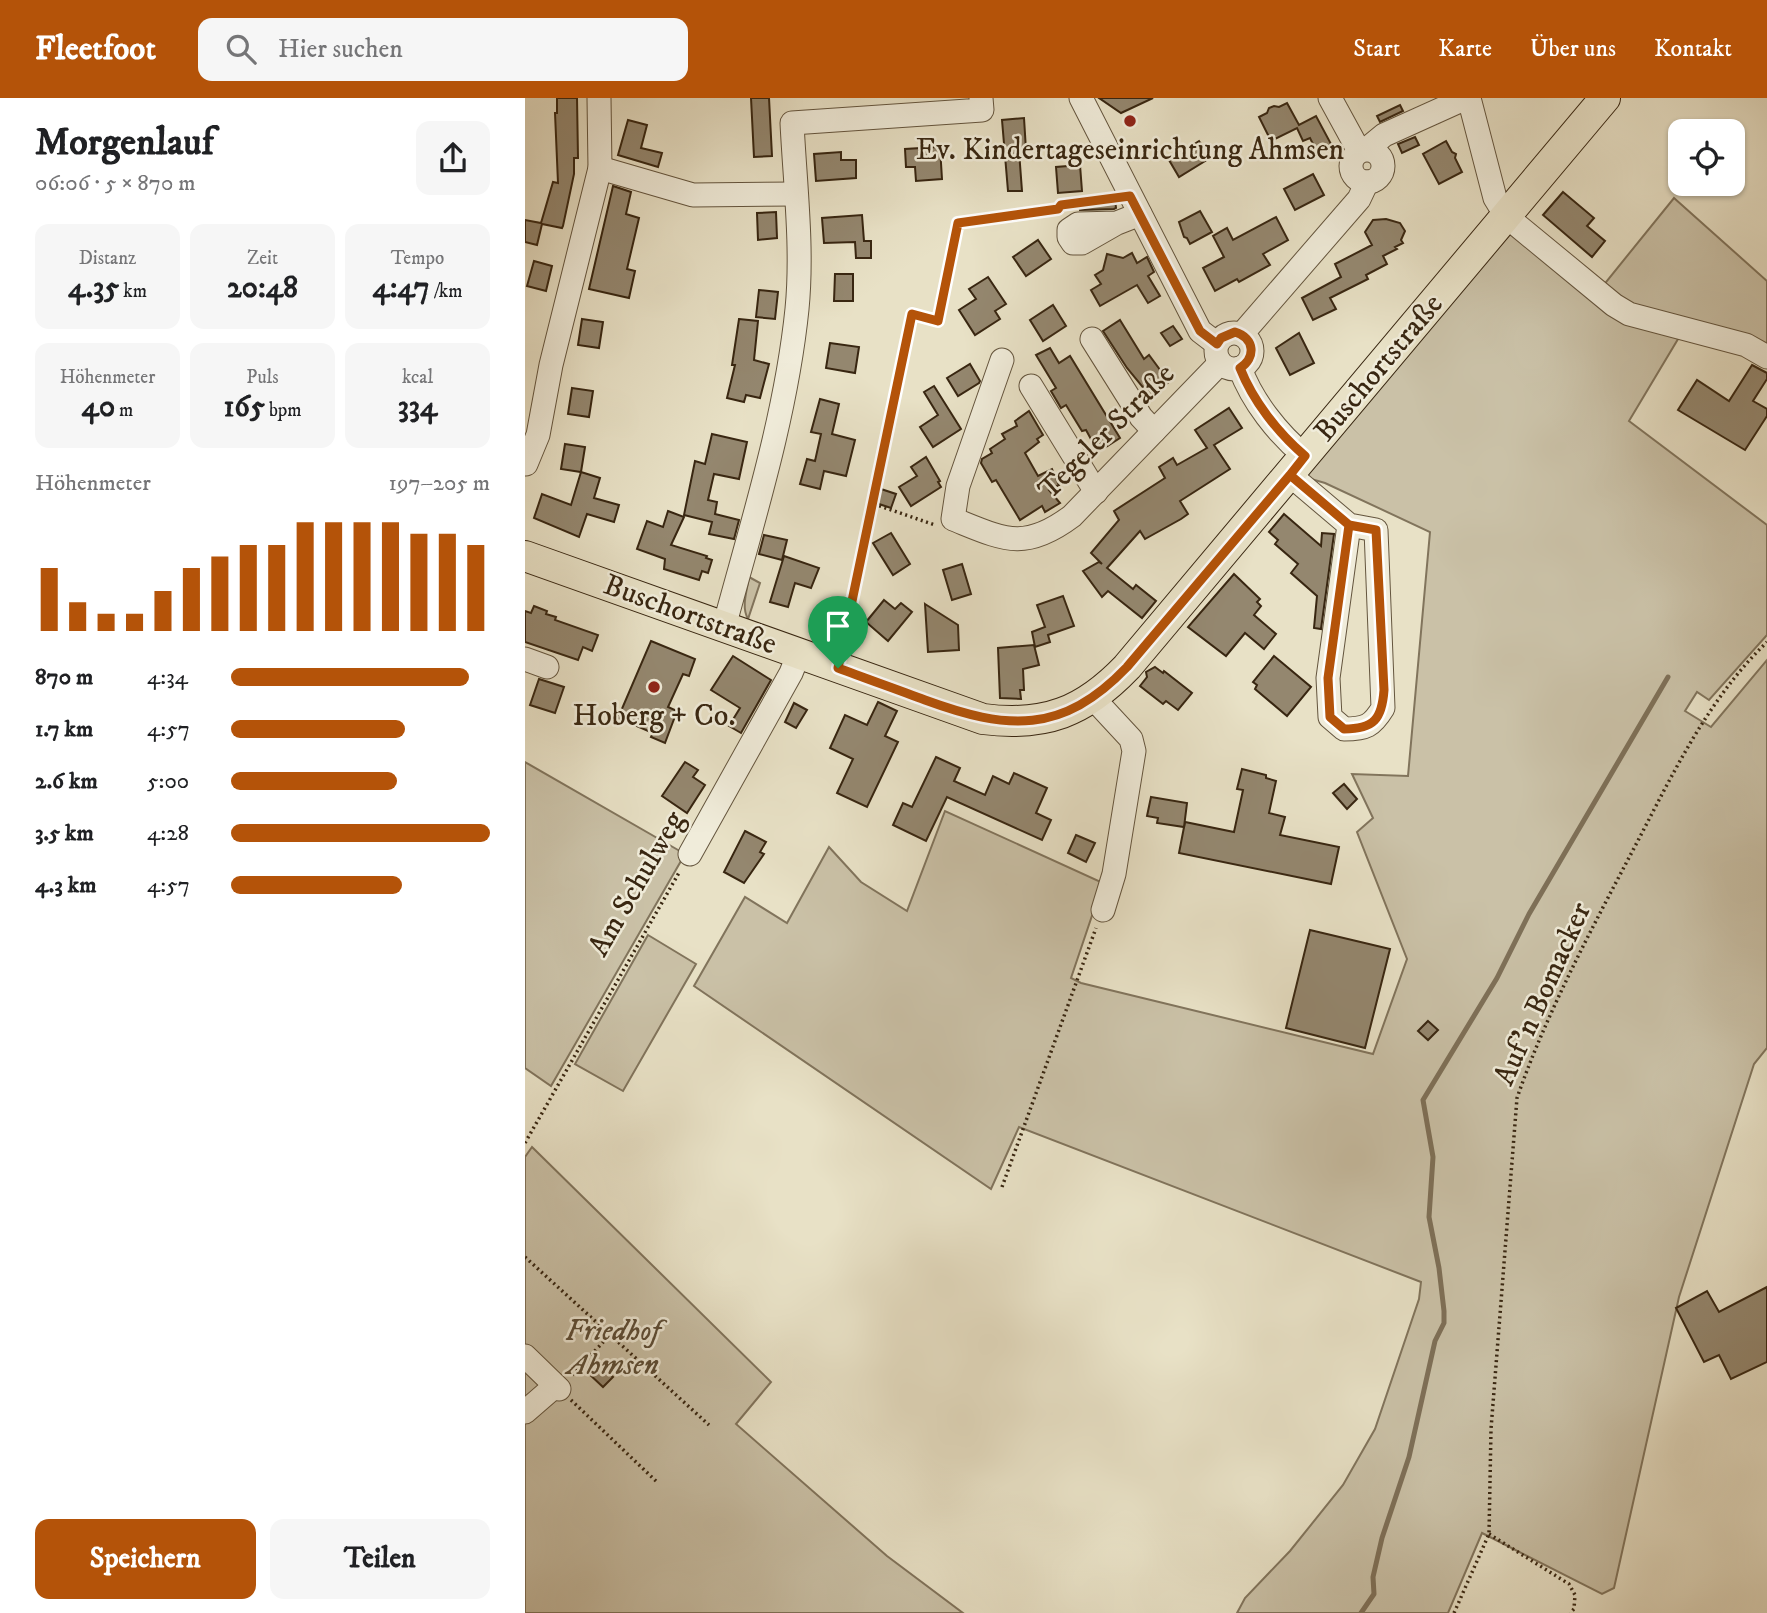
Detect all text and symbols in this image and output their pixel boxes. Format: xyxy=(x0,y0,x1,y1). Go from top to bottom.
search box xyxy=(198,18,688,81)
text: Fleetfoot xyxy=(35,29,156,70)
icon: search xyxy=(222,30,260,68)
text: Hier suchen xyxy=(278,33,403,66)
text: Start xyxy=(1353,34,1400,64)
text: Karte xyxy=(1438,34,1492,64)
text: Über uns xyxy=(1530,34,1616,64)
text: Kontakt xyxy=(1654,34,1732,64)
marker: Ev. Kindertageseinrichtung Ahmsen xyxy=(1122,113,1138,129)
text: Morgenlauf xyxy=(35,119,214,167)
map controls xyxy=(1668,119,1745,196)
button: locate xyxy=(1668,119,1745,196)
button: share xyxy=(416,121,490,195)
place label: Ev. Kindertageseinrichtung Ahmsen xyxy=(916,132,1345,169)
text: 06:06 · 5 × 870 m xyxy=(35,169,196,198)
text: Distanz xyxy=(79,247,136,270)
text: Zeit xyxy=(247,247,278,270)
text: Tempo xyxy=(391,247,444,270)
text: 4.35 xyxy=(68,270,119,307)
text: 20:48 xyxy=(227,270,298,307)
text: 4:47 xyxy=(372,270,430,307)
text: km xyxy=(119,280,147,303)
text: /km xyxy=(430,280,463,303)
street label: Buschortstraße xyxy=(1307,287,1451,449)
street label: Tegeler Straße xyxy=(1031,356,1183,508)
text: Höhenmeter xyxy=(60,366,155,389)
text: Puls xyxy=(246,366,279,389)
text: kcal xyxy=(402,366,433,389)
text: 40 xyxy=(82,389,115,426)
text: 165 xyxy=(223,389,265,426)
text: 334 xyxy=(398,389,437,426)
text: m xyxy=(115,399,133,422)
text: bpm xyxy=(265,399,302,422)
text: Höhenmeter xyxy=(35,469,151,498)
text: 197–205 m xyxy=(389,469,490,498)
street label: Buschortstraße xyxy=(598,567,782,663)
pin xyxy=(808,596,868,668)
icon: arrive xyxy=(819,607,857,645)
text: 870 m xyxy=(35,663,93,692)
text: 4:34 xyxy=(147,663,188,692)
marker: Hoberg + Co. xyxy=(646,679,662,695)
place label: Hoberg + Co. xyxy=(572,698,736,735)
text: 1.7 km xyxy=(35,715,93,744)
text: 4:57 xyxy=(147,715,190,744)
text: 2.6 km xyxy=(35,767,98,796)
text: 5:00 xyxy=(147,767,189,796)
street label: Am Schulweg xyxy=(581,804,694,963)
text: 3.5 km xyxy=(35,819,94,848)
text: 4:28 xyxy=(147,819,189,848)
text: 4.3 km xyxy=(35,871,96,900)
text: 4:57 xyxy=(147,871,190,900)
street label: Auf'n Bomacker xyxy=(1486,897,1600,1091)
park label: Friedhof Ahmsen xyxy=(564,1313,668,1384)
button: Speichern xyxy=(35,1519,256,1599)
button: Teilen xyxy=(270,1519,490,1599)

